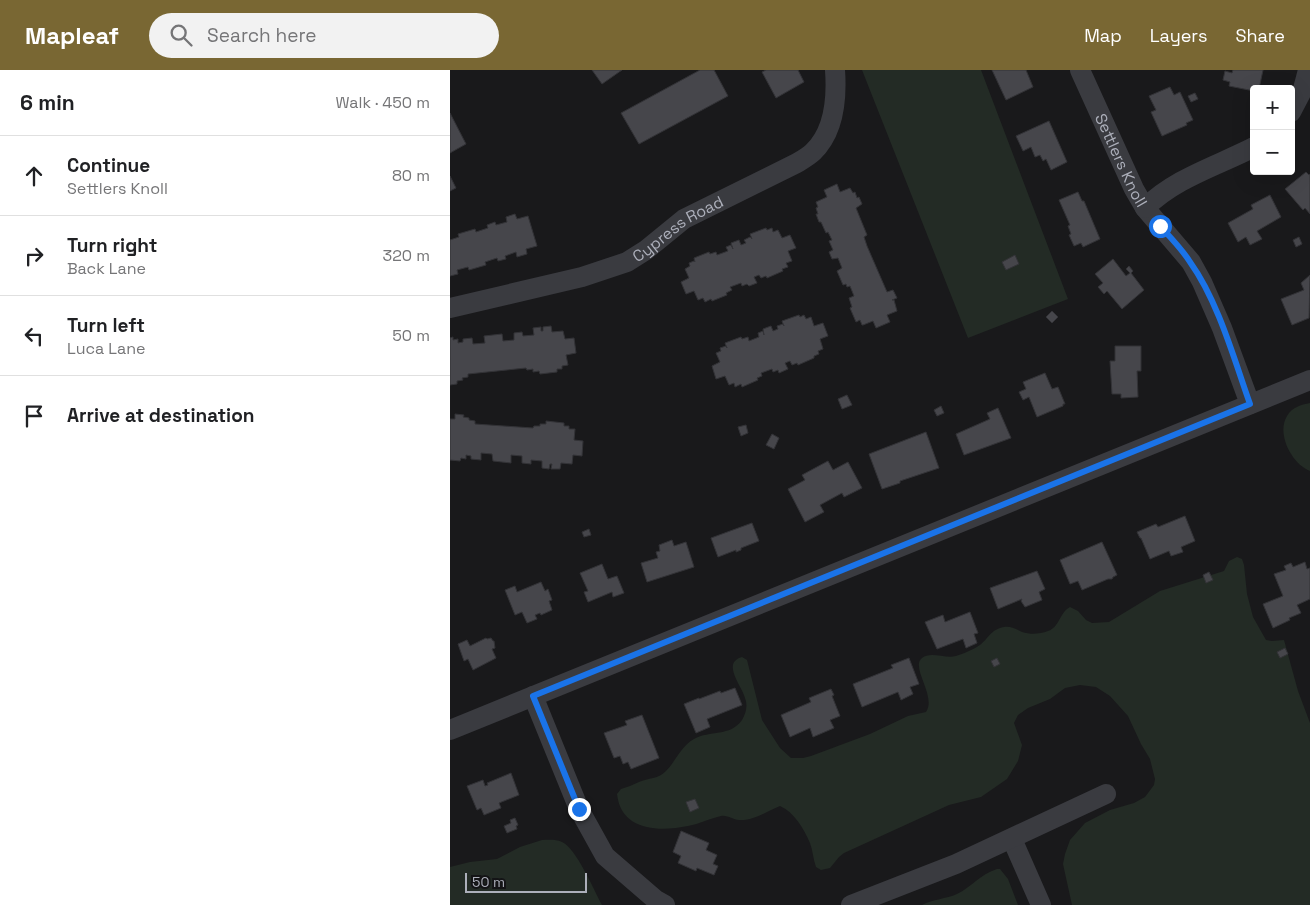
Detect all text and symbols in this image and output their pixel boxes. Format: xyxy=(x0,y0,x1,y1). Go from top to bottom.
search box xyxy=(149,13,499,58)
text: Mapleaf xyxy=(25,20,119,51)
icon: search xyxy=(167,21,195,49)
text: Search here xyxy=(207,23,317,48)
text: Map xyxy=(1084,24,1122,47)
text: Layers xyxy=(1150,24,1207,47)
text: Share xyxy=(1235,24,1285,47)
map controls xyxy=(1250,85,1295,175)
button: + xyxy=(1250,85,1295,130)
text: 6 min xyxy=(20,89,75,116)
text: Walk · 450 m xyxy=(336,92,430,113)
street label: Settlers Knoll xyxy=(1090,110,1152,211)
button: − xyxy=(1250,130,1295,175)
text: Continue xyxy=(67,153,150,178)
icon: ahead xyxy=(20,162,48,190)
text: 80 m xyxy=(392,165,430,186)
text: Settlers Knoll xyxy=(67,178,168,199)
street label: Cypress Road xyxy=(628,191,727,267)
route start xyxy=(1149,215,1172,238)
text: Turn right xyxy=(67,233,157,258)
icon: right xyxy=(20,242,48,270)
text: 320 m xyxy=(383,245,430,266)
text: Back Lane xyxy=(67,258,146,279)
text: Turn left xyxy=(67,313,145,338)
icon: left xyxy=(20,322,48,350)
text: 50 m xyxy=(392,325,430,346)
text: Luca Lane xyxy=(67,338,146,359)
icon: arrive xyxy=(20,402,48,430)
text: Arrive at destination xyxy=(67,403,255,428)
route end xyxy=(568,798,591,821)
scale bar xyxy=(465,870,588,893)
text: 50 m xyxy=(472,873,505,891)

